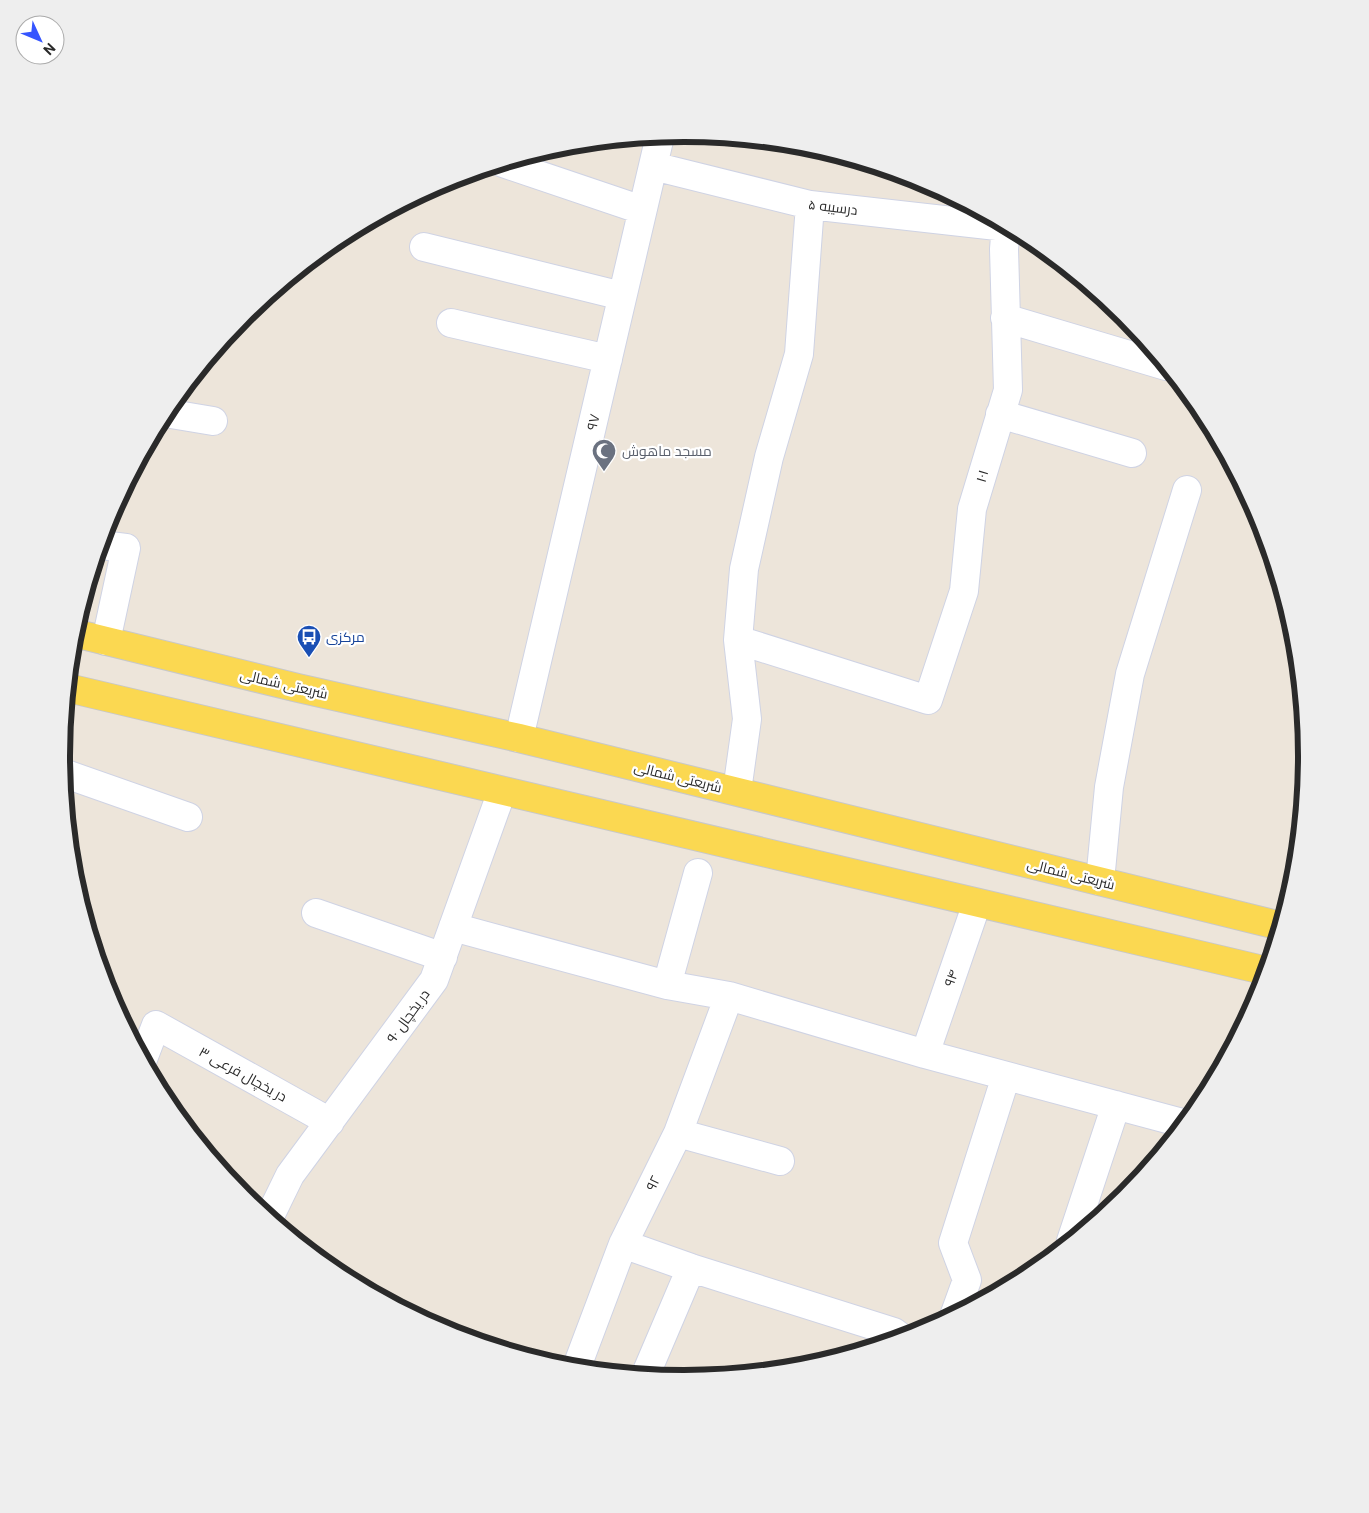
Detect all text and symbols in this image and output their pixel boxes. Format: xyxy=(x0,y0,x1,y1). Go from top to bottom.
north arrow xyxy=(15,15,65,65)
text: N xyxy=(40,40,59,58)
street label: درسیبه ۵ xyxy=(807,196,859,218)
street label: ۹۷ xyxy=(583,412,603,432)
mosque icon: مسجد ماهوش xyxy=(591,438,617,472)
place label: مسجد ماهوش xyxy=(622,443,712,459)
street label: ۱۰۱ xyxy=(973,468,991,484)
bus stop icon: مرکزی xyxy=(296,624,322,658)
place label: مرکزی xyxy=(326,629,365,645)
street label: شریعتی شمالی xyxy=(239,666,329,702)
street label: شریعتی شمالی xyxy=(633,758,723,796)
street label: شریعتی شمالی xyxy=(1026,855,1116,893)
street label: ۹۴ xyxy=(941,968,961,988)
street label: در یخچال ۹۰ xyxy=(383,986,434,1047)
street label: در یخچال فرعی ۳ xyxy=(195,1043,290,1106)
street label: ۹۲ xyxy=(643,1173,663,1193)

